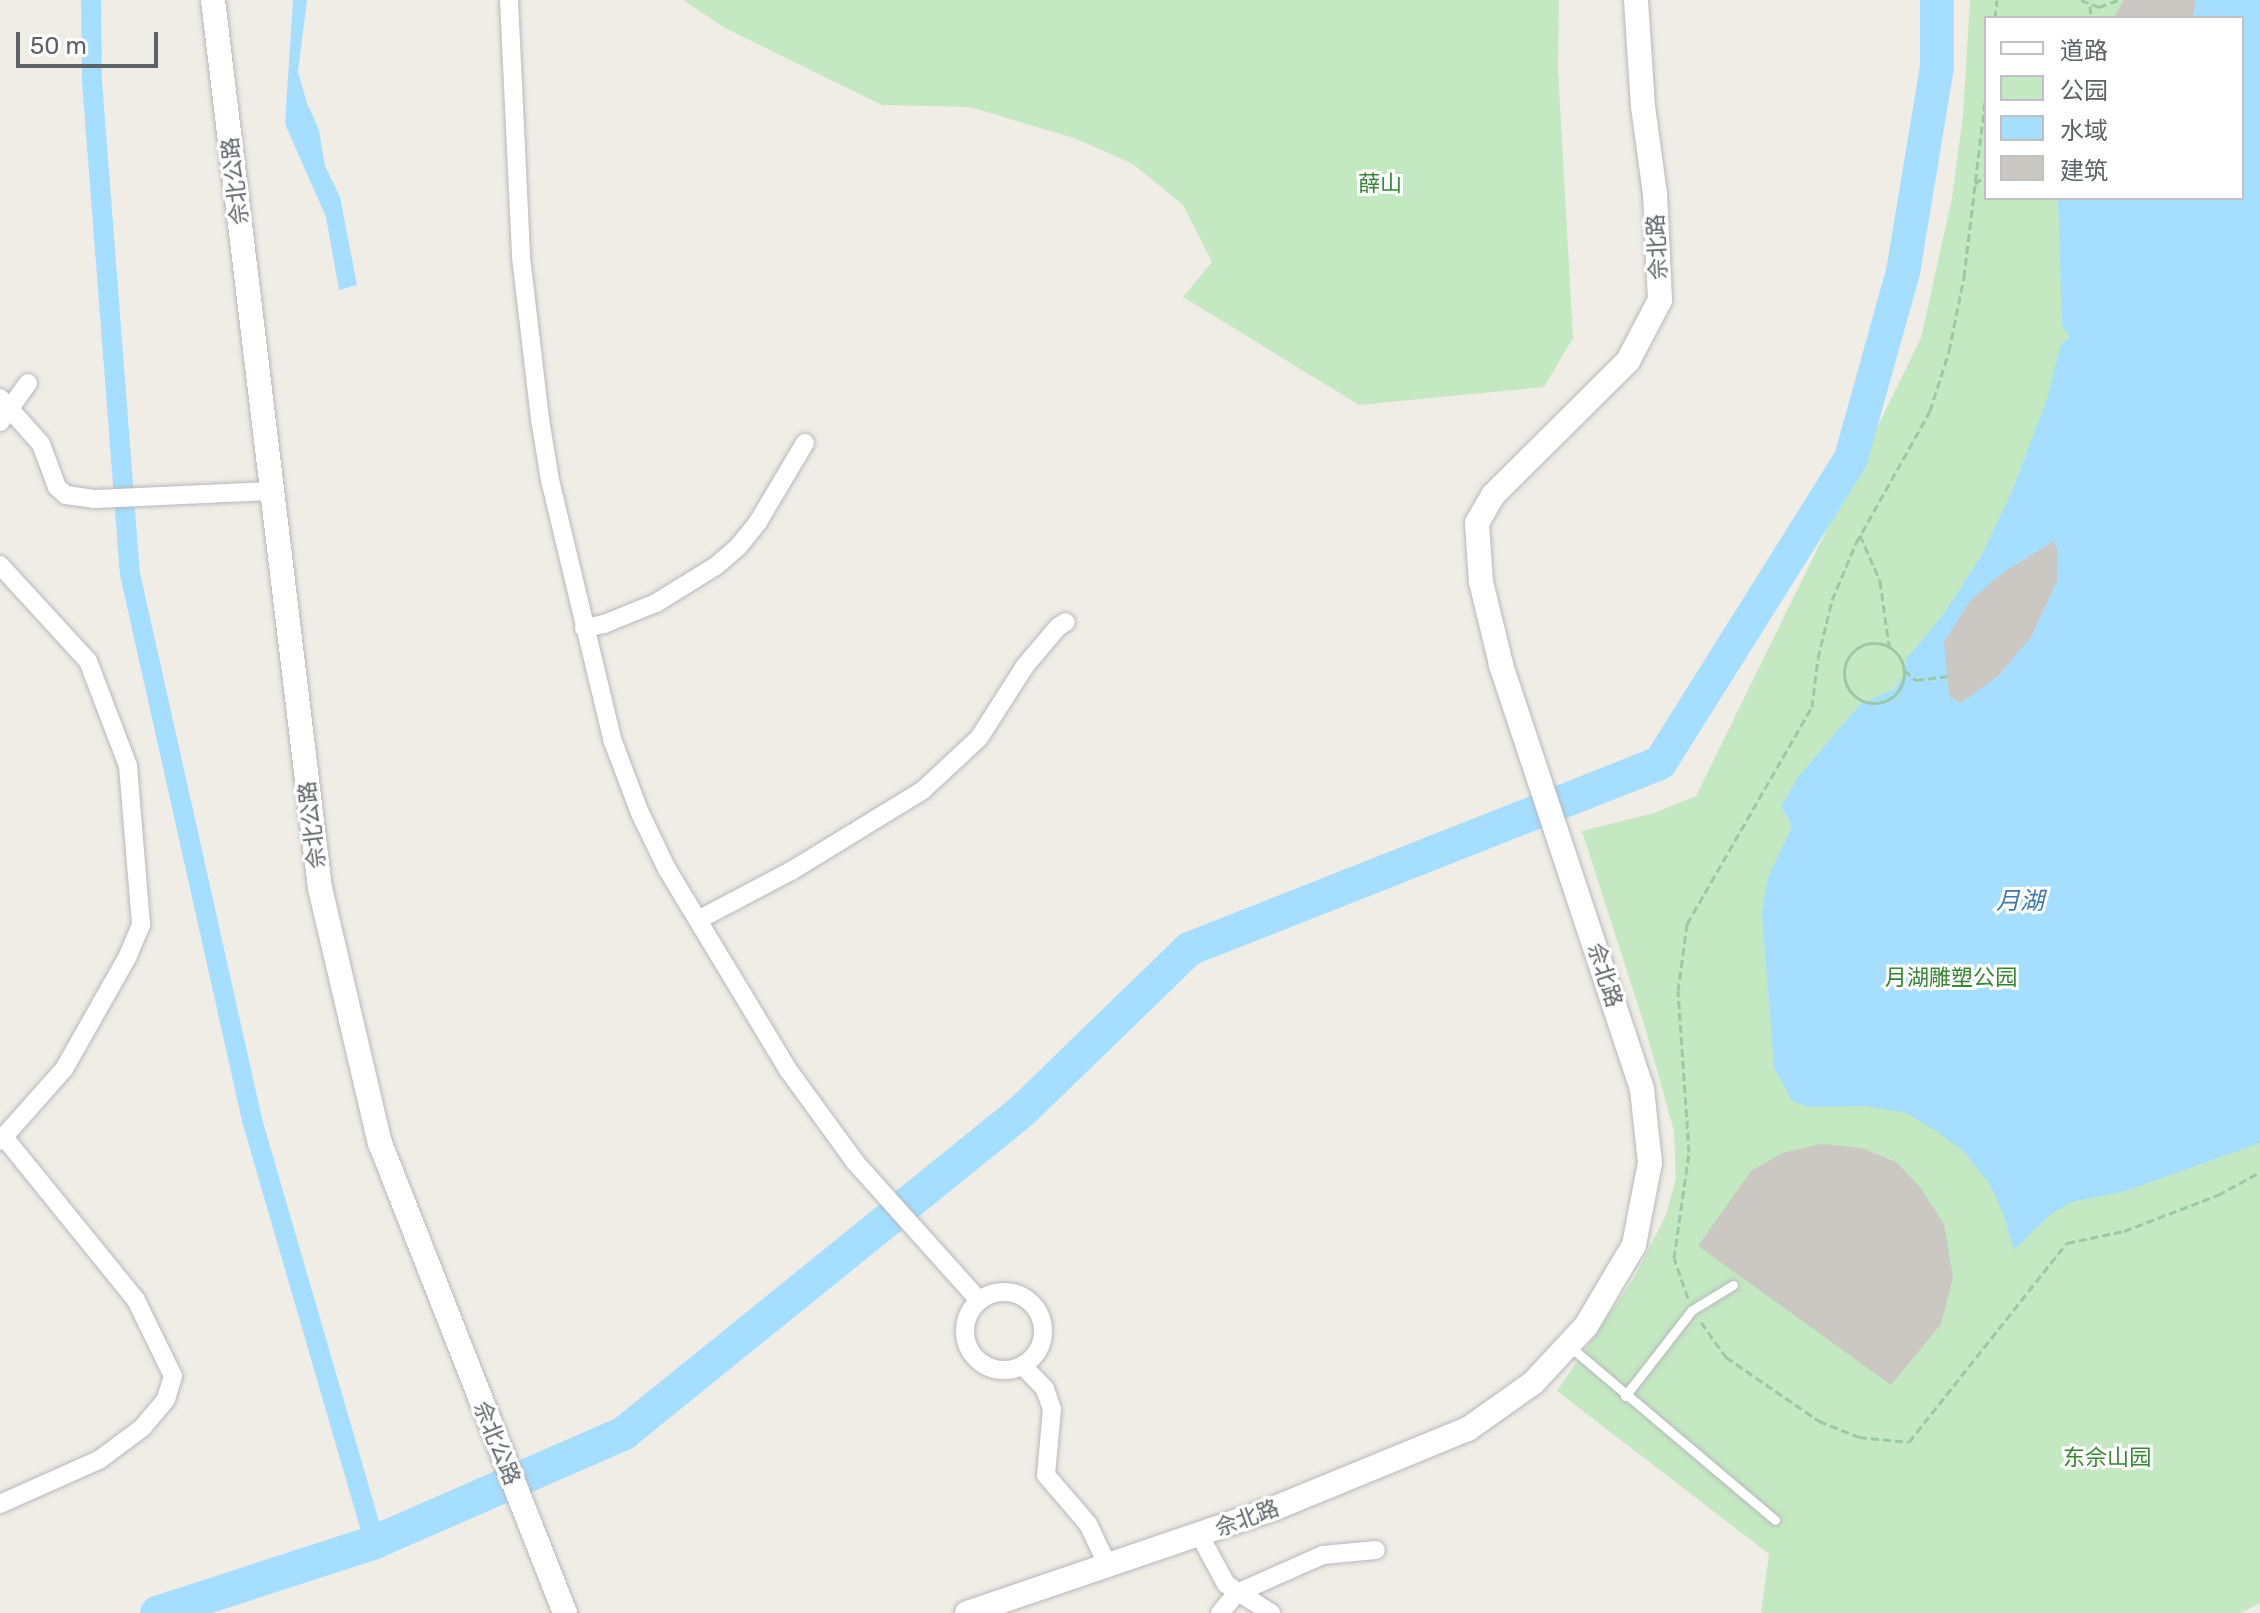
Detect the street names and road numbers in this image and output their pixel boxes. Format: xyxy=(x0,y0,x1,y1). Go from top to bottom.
street label: 佘北公路 xyxy=(217,136,253,226)
street label: 佘北路 xyxy=(1642,213,1672,281)
street label: 佘北公路 xyxy=(294,780,330,870)
street label: 佘北路 xyxy=(1582,940,1628,1010)
street label: 佘北公路 xyxy=(468,1397,526,1489)
street label: 佘北路 xyxy=(1211,1494,1283,1542)

